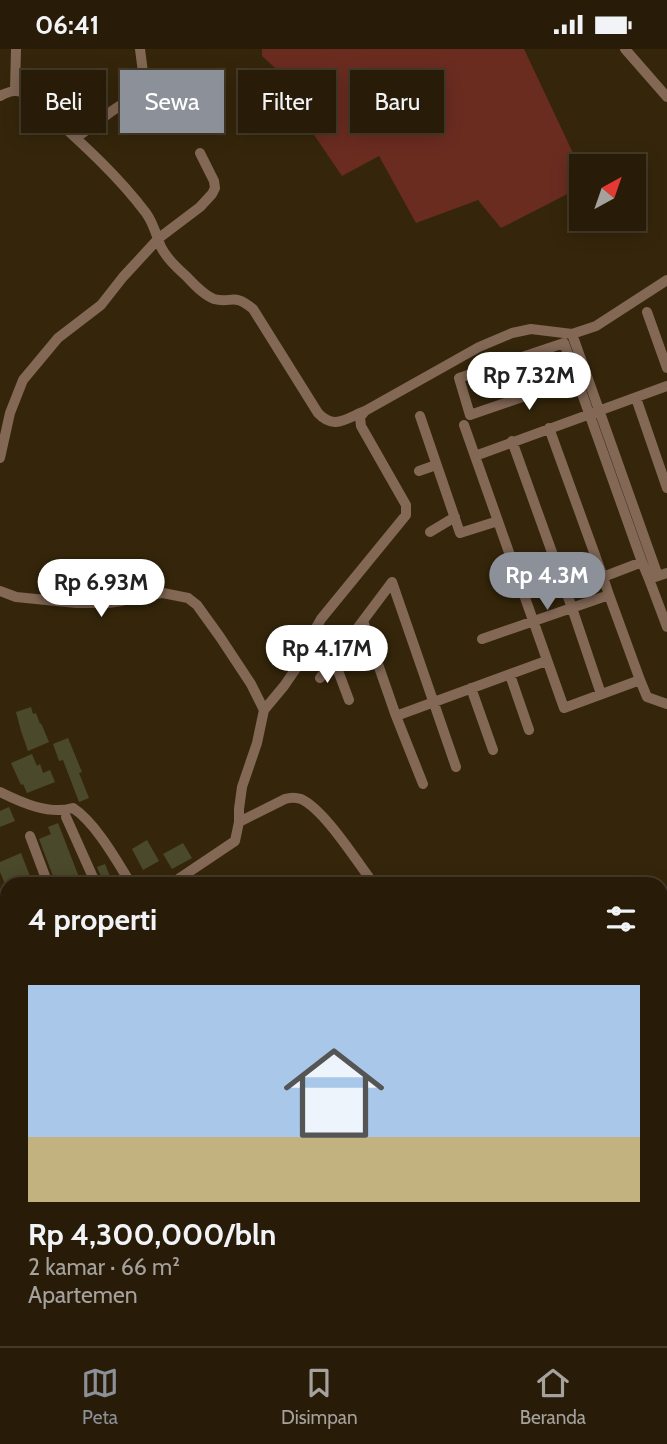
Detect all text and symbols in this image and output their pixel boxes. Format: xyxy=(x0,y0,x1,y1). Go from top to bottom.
text: 06:41 xyxy=(35,9,99,41)
chip: Beli xyxy=(21,70,106,133)
chip: Sewa xyxy=(120,70,224,133)
chip: Filter xyxy=(238,70,336,133)
chip: Baru xyxy=(350,70,444,133)
north arrow xyxy=(569,154,646,231)
map controls xyxy=(569,154,646,231)
pin: Rp 7.32M xyxy=(457,353,601,412)
text: Rp 7.32M xyxy=(483,361,575,389)
pin: Rp 4.3M xyxy=(482,553,612,612)
pin: Rp 6.93M xyxy=(29,559,173,619)
text: Rp 4.3M xyxy=(505,561,589,589)
text: Rp 6.93M xyxy=(54,568,148,596)
pin: Rp 4.17M xyxy=(255,625,399,685)
text: Rp 4.17M xyxy=(282,634,372,662)
icon: filters xyxy=(602,900,640,938)
text: 4 properti xyxy=(28,901,157,938)
icon: home xyxy=(271,1030,397,1156)
text: Rp 4,300,000/bln xyxy=(28,1216,276,1253)
text: 2 kamar · 66 m² xyxy=(28,1253,180,1281)
text: Apartemen xyxy=(28,1281,138,1309)
tab: Peta xyxy=(81,1364,119,1429)
tab: Disimpan xyxy=(281,1364,358,1429)
tab: Beranda xyxy=(520,1364,586,1429)

